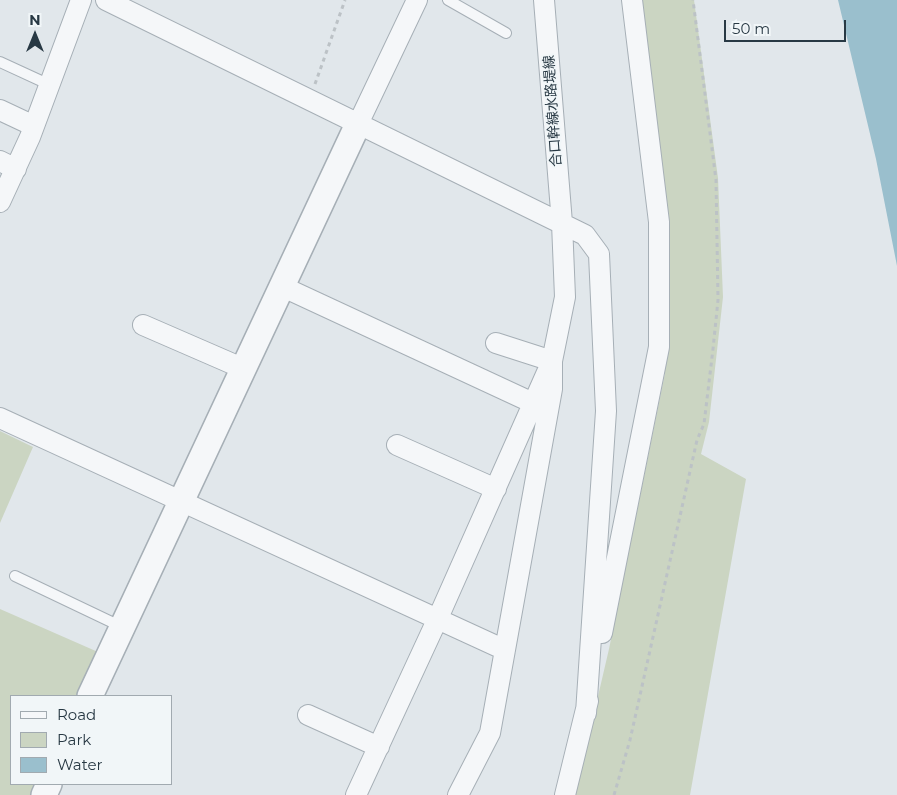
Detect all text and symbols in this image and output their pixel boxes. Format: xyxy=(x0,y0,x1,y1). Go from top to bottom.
north arrow xyxy=(10,10,60,60)
scale bar xyxy=(727,10,850,42)
text: N xyxy=(29,11,41,29)
text: 50 m xyxy=(732,19,770,38)
street label: 合口幹線水路堤線 xyxy=(541,55,565,167)
legend xyxy=(10,695,172,785)
text: Road xyxy=(57,705,96,724)
text: Park xyxy=(57,730,91,749)
text: Water xyxy=(57,755,103,774)

